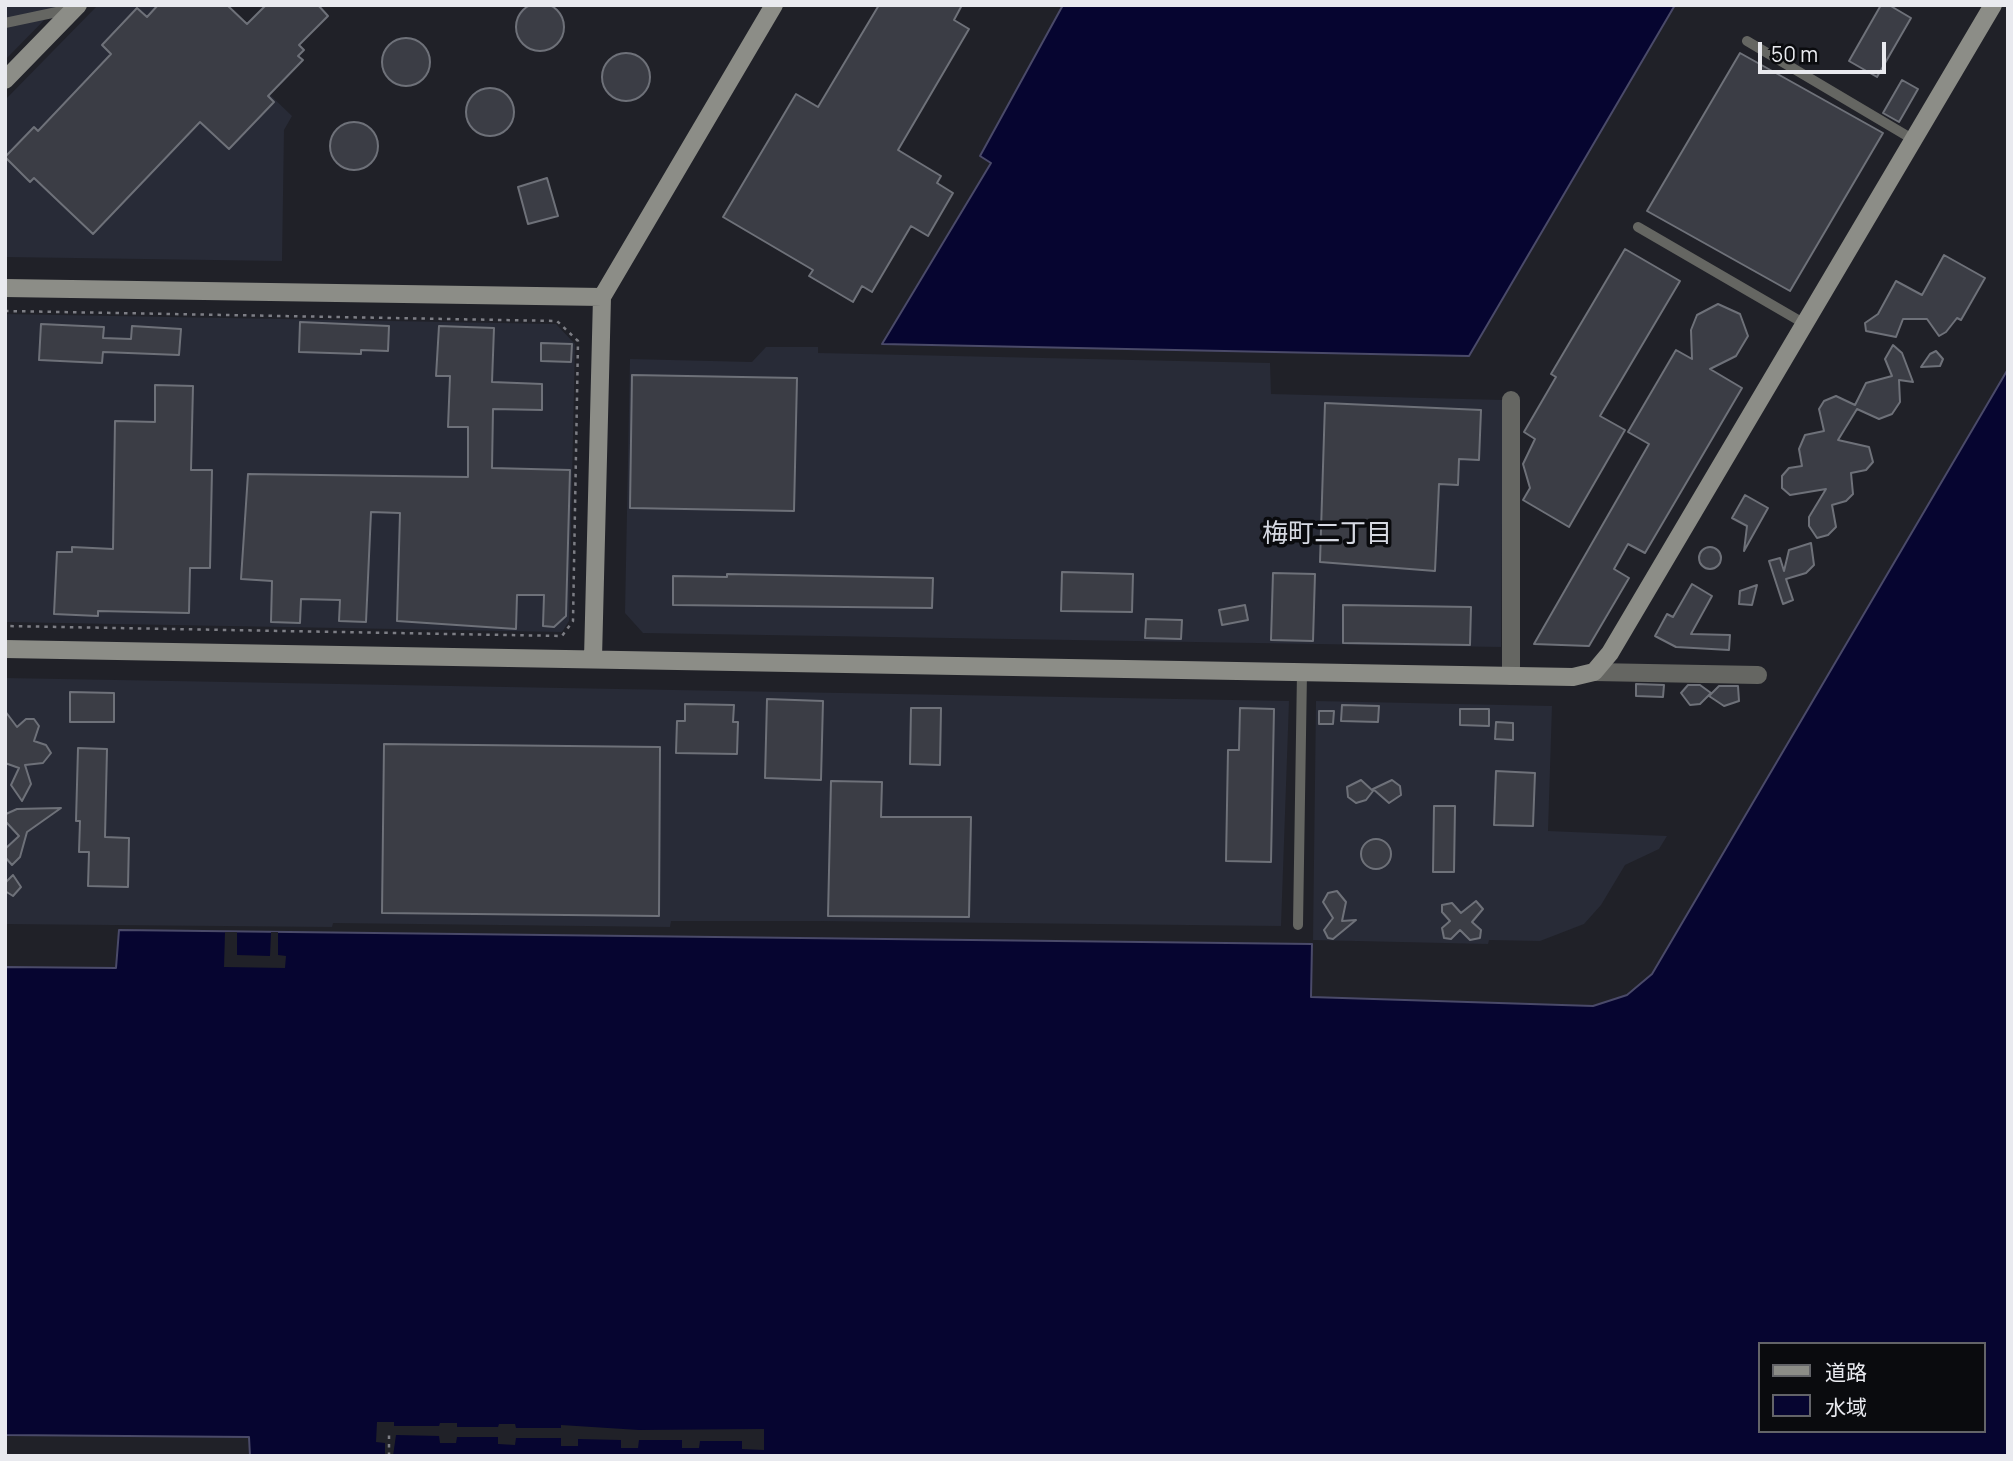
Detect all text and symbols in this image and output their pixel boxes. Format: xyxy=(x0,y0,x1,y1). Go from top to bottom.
scale bar xyxy=(1761,28,1889,72)
text: 50 m xyxy=(1771,40,1818,68)
district label: 梅町二丁目 xyxy=(1262,519,1392,551)
legend xyxy=(1758,1342,1985,1433)
text: 道路 xyxy=(1825,1358,1867,1386)
text: 水域 xyxy=(1825,1393,1867,1421)

